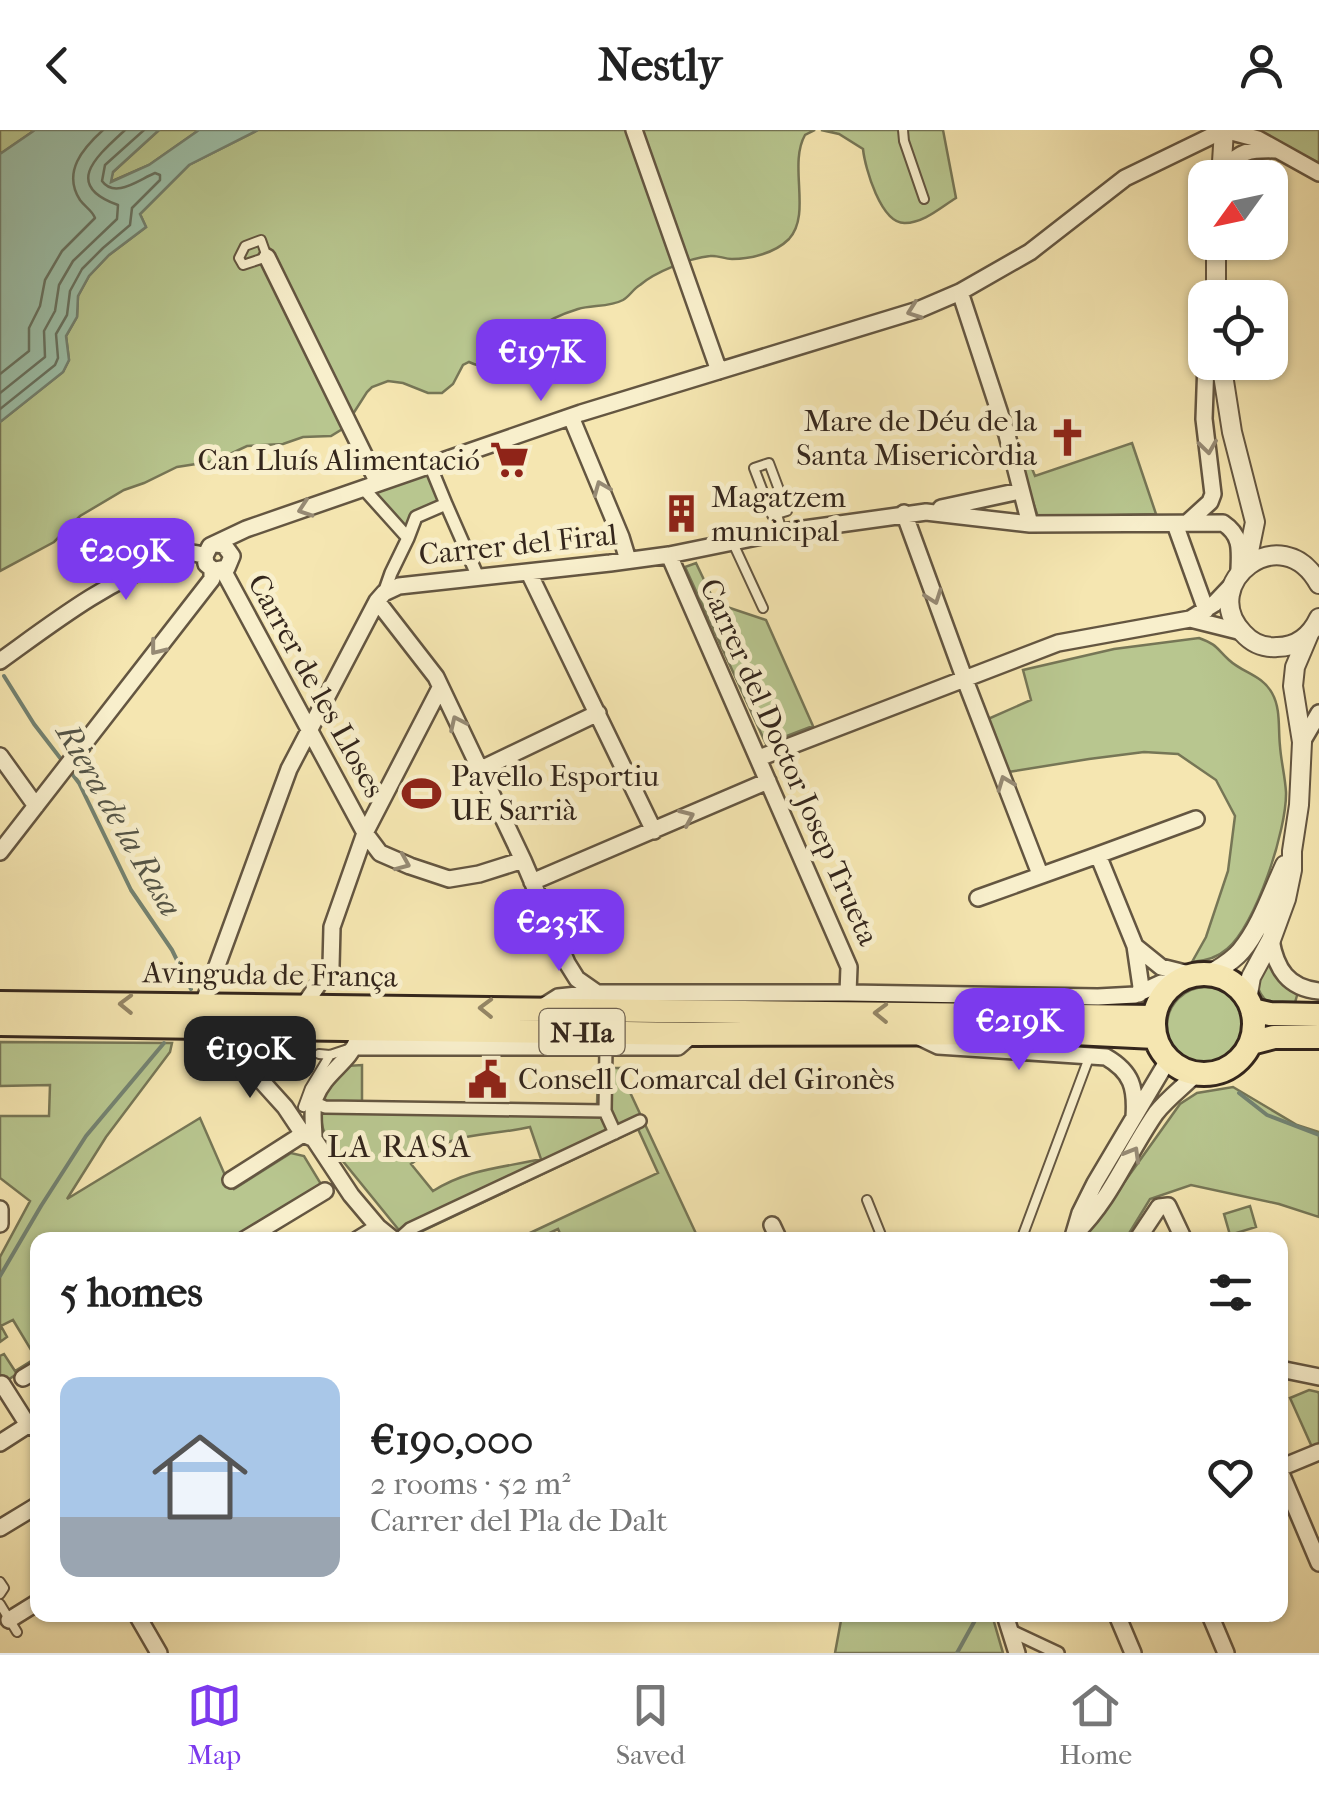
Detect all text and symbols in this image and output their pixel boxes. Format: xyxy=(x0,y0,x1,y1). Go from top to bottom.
icon: back xyxy=(30,38,85,93)
icon: person xyxy=(1234,38,1289,93)
text: Nestly xyxy=(598,39,721,92)
north arrow xyxy=(1188,160,1288,260)
map controls xyxy=(1188,160,1288,380)
button: locate xyxy=(1188,280,1288,380)
one-way arrow xyxy=(907,299,924,320)
pin: €197K xyxy=(471,319,611,404)
text: €197K xyxy=(498,333,584,370)
place label: Mare de Déu de la Santa Misericòrdia xyxy=(796,404,1038,473)
church icon: Mare de Déu de la Santa Misericòrdia xyxy=(1046,417,1088,459)
supermarket icon: Can Lluís Alimentació xyxy=(489,439,531,481)
one-way arrow xyxy=(1197,440,1218,456)
place label: Can Lluís Alimentació xyxy=(197,443,480,478)
one-way arrow xyxy=(593,480,613,498)
place label: Magatzem municipal xyxy=(711,480,846,549)
building icon: Magatzem municipal xyxy=(660,493,702,535)
one-way arrow xyxy=(297,498,314,518)
street label: Carrer del Firal xyxy=(417,517,619,573)
pin: €209K xyxy=(56,518,196,603)
text: €209K xyxy=(79,532,173,569)
street label: Carrer de les Lloses xyxy=(240,568,392,804)
street label: Carrer del Doctor Josep Trueta xyxy=(692,573,886,952)
one-way arrow xyxy=(922,587,943,604)
one-way arrow xyxy=(151,637,169,655)
water label: Riera de la Rasa xyxy=(48,715,189,923)
one-way arrow xyxy=(449,715,469,733)
place label: Pavello Esportiu UE Sarrià xyxy=(451,759,659,828)
sports icon: Pavello Esportiu UE Sarrià xyxy=(400,772,442,814)
one-way arrow xyxy=(996,776,1016,793)
one-way arrow xyxy=(677,809,695,829)
one-way arrow xyxy=(393,851,411,871)
pin: €235K xyxy=(489,889,629,974)
text: €235K xyxy=(516,903,602,940)
street label: Avinguda de França xyxy=(141,955,399,995)
pin: €219K xyxy=(949,988,1089,1073)
one-way arrow xyxy=(118,993,134,1015)
one-way arrow xyxy=(478,997,494,1019)
one-way arrow xyxy=(873,1002,888,1024)
text: €219K xyxy=(976,1002,1062,1039)
road number: N-IIa xyxy=(540,1009,624,1055)
pin: €190K xyxy=(180,1016,320,1101)
text: €190K xyxy=(206,1030,294,1067)
public building icon: Consell Comarcal del Gironès xyxy=(467,1058,509,1100)
place label: Consell Comarcal del Gironès xyxy=(518,1062,895,1097)
district label: LA RASA xyxy=(327,1128,473,1165)
one-way arrow xyxy=(1120,1147,1140,1165)
icon: filters xyxy=(1203,1265,1258,1320)
text: 5 homes xyxy=(60,1268,203,1317)
text: €190,000 xyxy=(370,1416,533,1465)
icon: home xyxy=(140,1417,260,1537)
icon: heart xyxy=(1203,1450,1258,1505)
text: 2 rooms · 52 m² xyxy=(370,1465,570,1502)
text: Carrer del Pla de Dalt xyxy=(370,1502,668,1539)
tab: Map xyxy=(187,1678,242,1771)
tab: Saved xyxy=(616,1678,685,1771)
tab: Home xyxy=(1059,1678,1132,1771)

